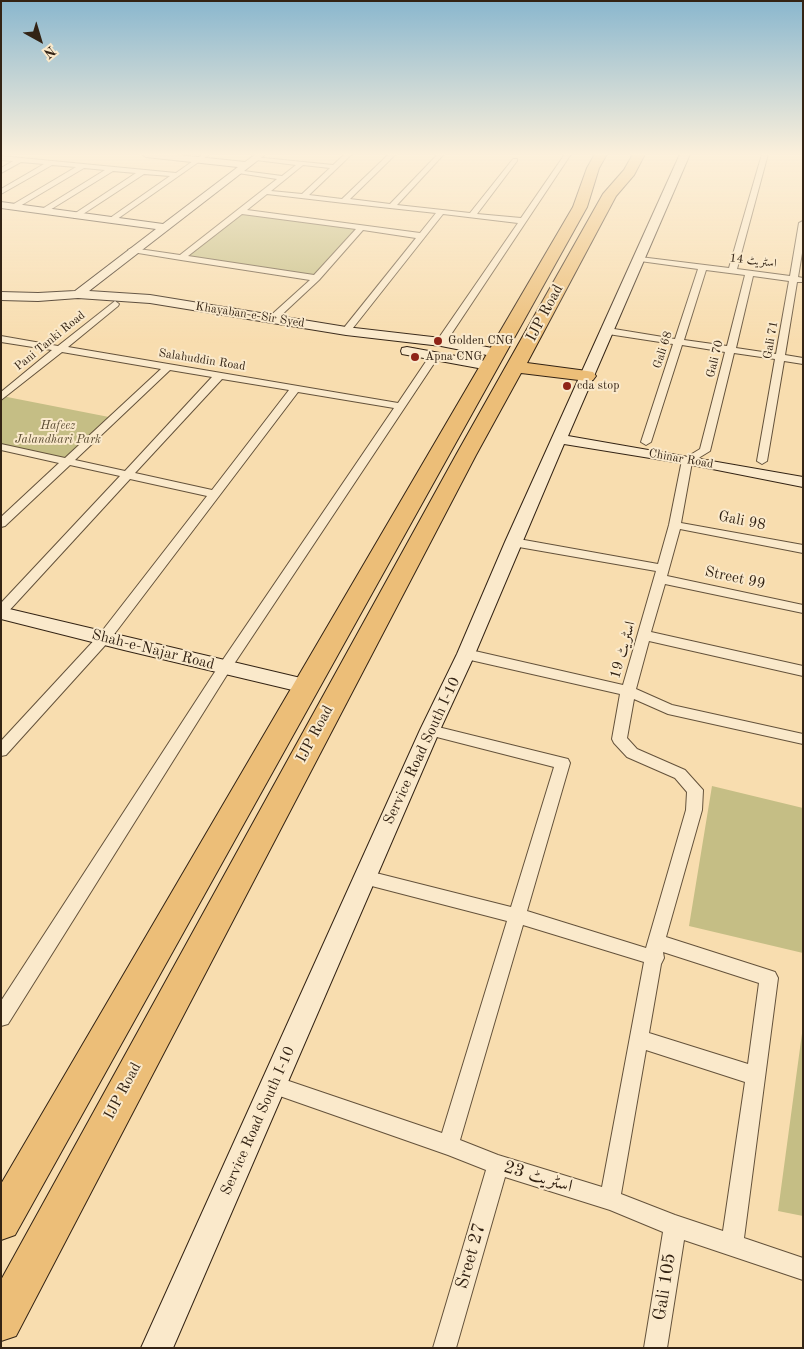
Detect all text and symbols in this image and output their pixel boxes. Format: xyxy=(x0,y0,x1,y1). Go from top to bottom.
north arrow xyxy=(15,15,65,65)
text: N xyxy=(41,43,58,60)
street label: اسٹریٹ 14 xyxy=(729,251,777,271)
street label: IJP Road xyxy=(523,281,567,345)
street label: Khayaban-e-Sir Syed xyxy=(194,299,306,331)
street label: Pani Tanki Road xyxy=(12,308,88,374)
street label: Gali 71 xyxy=(761,320,781,360)
street label: Gali 68 xyxy=(650,330,676,370)
place label: Golden CNG xyxy=(448,334,513,348)
marker: Golden CNG xyxy=(432,335,444,347)
street label: Gali 70 xyxy=(703,339,727,379)
street label: Salahuddin Road xyxy=(158,346,246,374)
place label: Apna CNG xyxy=(425,350,482,364)
marker: Apna CNG xyxy=(409,351,421,363)
place label: cda stop xyxy=(577,379,619,393)
marker: cda stop xyxy=(561,380,573,392)
park label: Hafeez Jalandhari Park xyxy=(15,419,101,447)
street label: Chinar Road xyxy=(648,446,714,472)
street label: Gali 98 xyxy=(717,508,767,534)
street label: Street 99 xyxy=(703,563,767,593)
street label: اسٹریٹ 19 xyxy=(606,619,640,681)
street label: Shah-e-Najar Road xyxy=(90,626,216,674)
street label: Service Road South I-10 xyxy=(380,674,464,828)
street label: IJP Road xyxy=(293,702,337,766)
street label: Service Road South I-10 xyxy=(217,1044,299,1198)
street label: IJP Road xyxy=(101,1059,145,1123)
street label: اسٹریٹ 23 xyxy=(501,1156,575,1198)
street label: Sreet 27 xyxy=(451,1221,491,1291)
street label: Gali 105 xyxy=(649,1252,681,1322)

